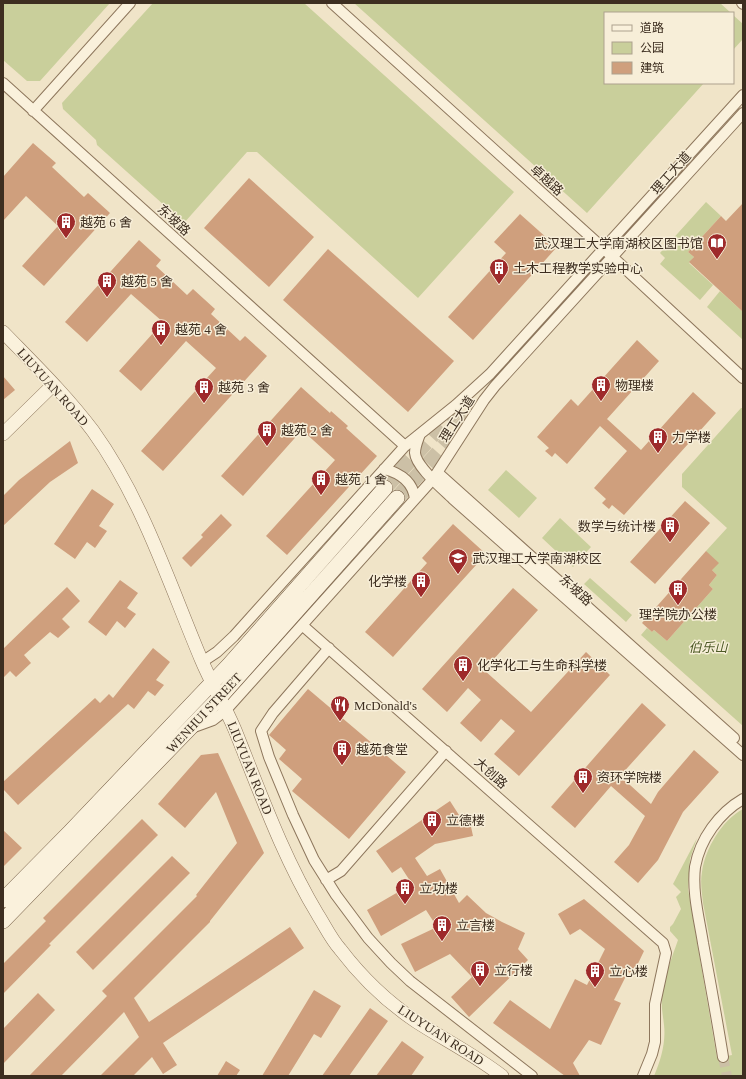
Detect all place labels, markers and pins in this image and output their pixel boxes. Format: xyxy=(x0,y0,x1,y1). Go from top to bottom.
building icon: 越苑 6 舍 xyxy=(55,211,77,239)
place label: 越苑 6 舍 xyxy=(80,215,132,230)
library icon: 武汉理工大学南湖校区图书馆 xyxy=(706,232,728,260)
place label: 武汉理工大学南湖校区图书馆 xyxy=(534,236,703,251)
building icon: 土木工程教学实验中心 xyxy=(488,257,510,285)
place label: 土木工程教学实验中心 xyxy=(513,261,643,276)
building icon: 越苑 5 舍 xyxy=(96,270,118,298)
place label: 越苑 5 舍 xyxy=(121,274,173,289)
building icon: 越苑 4 舍 xyxy=(150,318,172,346)
place label: 越苑 4 舍 xyxy=(175,322,227,337)
building icon: 物理楼 xyxy=(590,374,612,402)
building icon: 越苑 3 舍 xyxy=(193,376,215,404)
place label: 物理楼 xyxy=(615,378,654,393)
place label: 越苑 3 舍 xyxy=(218,380,270,395)
building icon: 越苑 2 舍 xyxy=(256,419,278,447)
place label: 越苑 2 舍 xyxy=(281,423,333,438)
building icon: 力学楼 xyxy=(647,426,669,454)
place label: 力学楼 xyxy=(672,430,711,445)
building icon: 越苑 1 舍 xyxy=(310,468,332,496)
place label: 越苑 1 舍 xyxy=(335,472,387,487)
building icon: 数学与统计楼 xyxy=(659,515,681,543)
place label: 数学与统计楼 xyxy=(578,519,656,534)
school or university icon: 武汉理工大学南湖校区 xyxy=(447,547,469,575)
place label: 武汉理工大学南湖校区 xyxy=(472,551,602,566)
building icon: 化学楼 xyxy=(410,570,432,598)
place label: 化学楼 xyxy=(368,574,407,589)
building icon: 理学院办公楼 xyxy=(667,578,689,606)
place label: 理学院办公楼 xyxy=(639,607,717,622)
building icon: 化学化工与生命科学楼 xyxy=(452,654,474,682)
place label: 化学化工与生命科学楼 xyxy=(477,658,607,673)
restaurant icon: McDonald's xyxy=(329,694,351,722)
place label: McDonald's xyxy=(354,698,417,713)
building icon: 越苑食堂 xyxy=(331,738,353,766)
place label: 越苑食堂 xyxy=(356,742,408,757)
building icon: 资环学院楼 xyxy=(572,766,594,794)
place label: 资环学院楼 xyxy=(597,770,662,785)
building icon: 立德楼 xyxy=(421,809,443,837)
place label: 立德楼 xyxy=(446,813,485,828)
building icon: 立功楼 xyxy=(394,877,416,905)
place label: 立功楼 xyxy=(419,881,458,896)
building icon: 立言楼 xyxy=(431,914,453,942)
place label: 立言楼 xyxy=(456,918,495,933)
building icon: 立行楼 xyxy=(469,959,491,987)
building icon: 立心楼 xyxy=(584,960,606,988)
place label: 立行楼 xyxy=(494,963,533,978)
place label: 立心楼 xyxy=(609,964,648,979)

